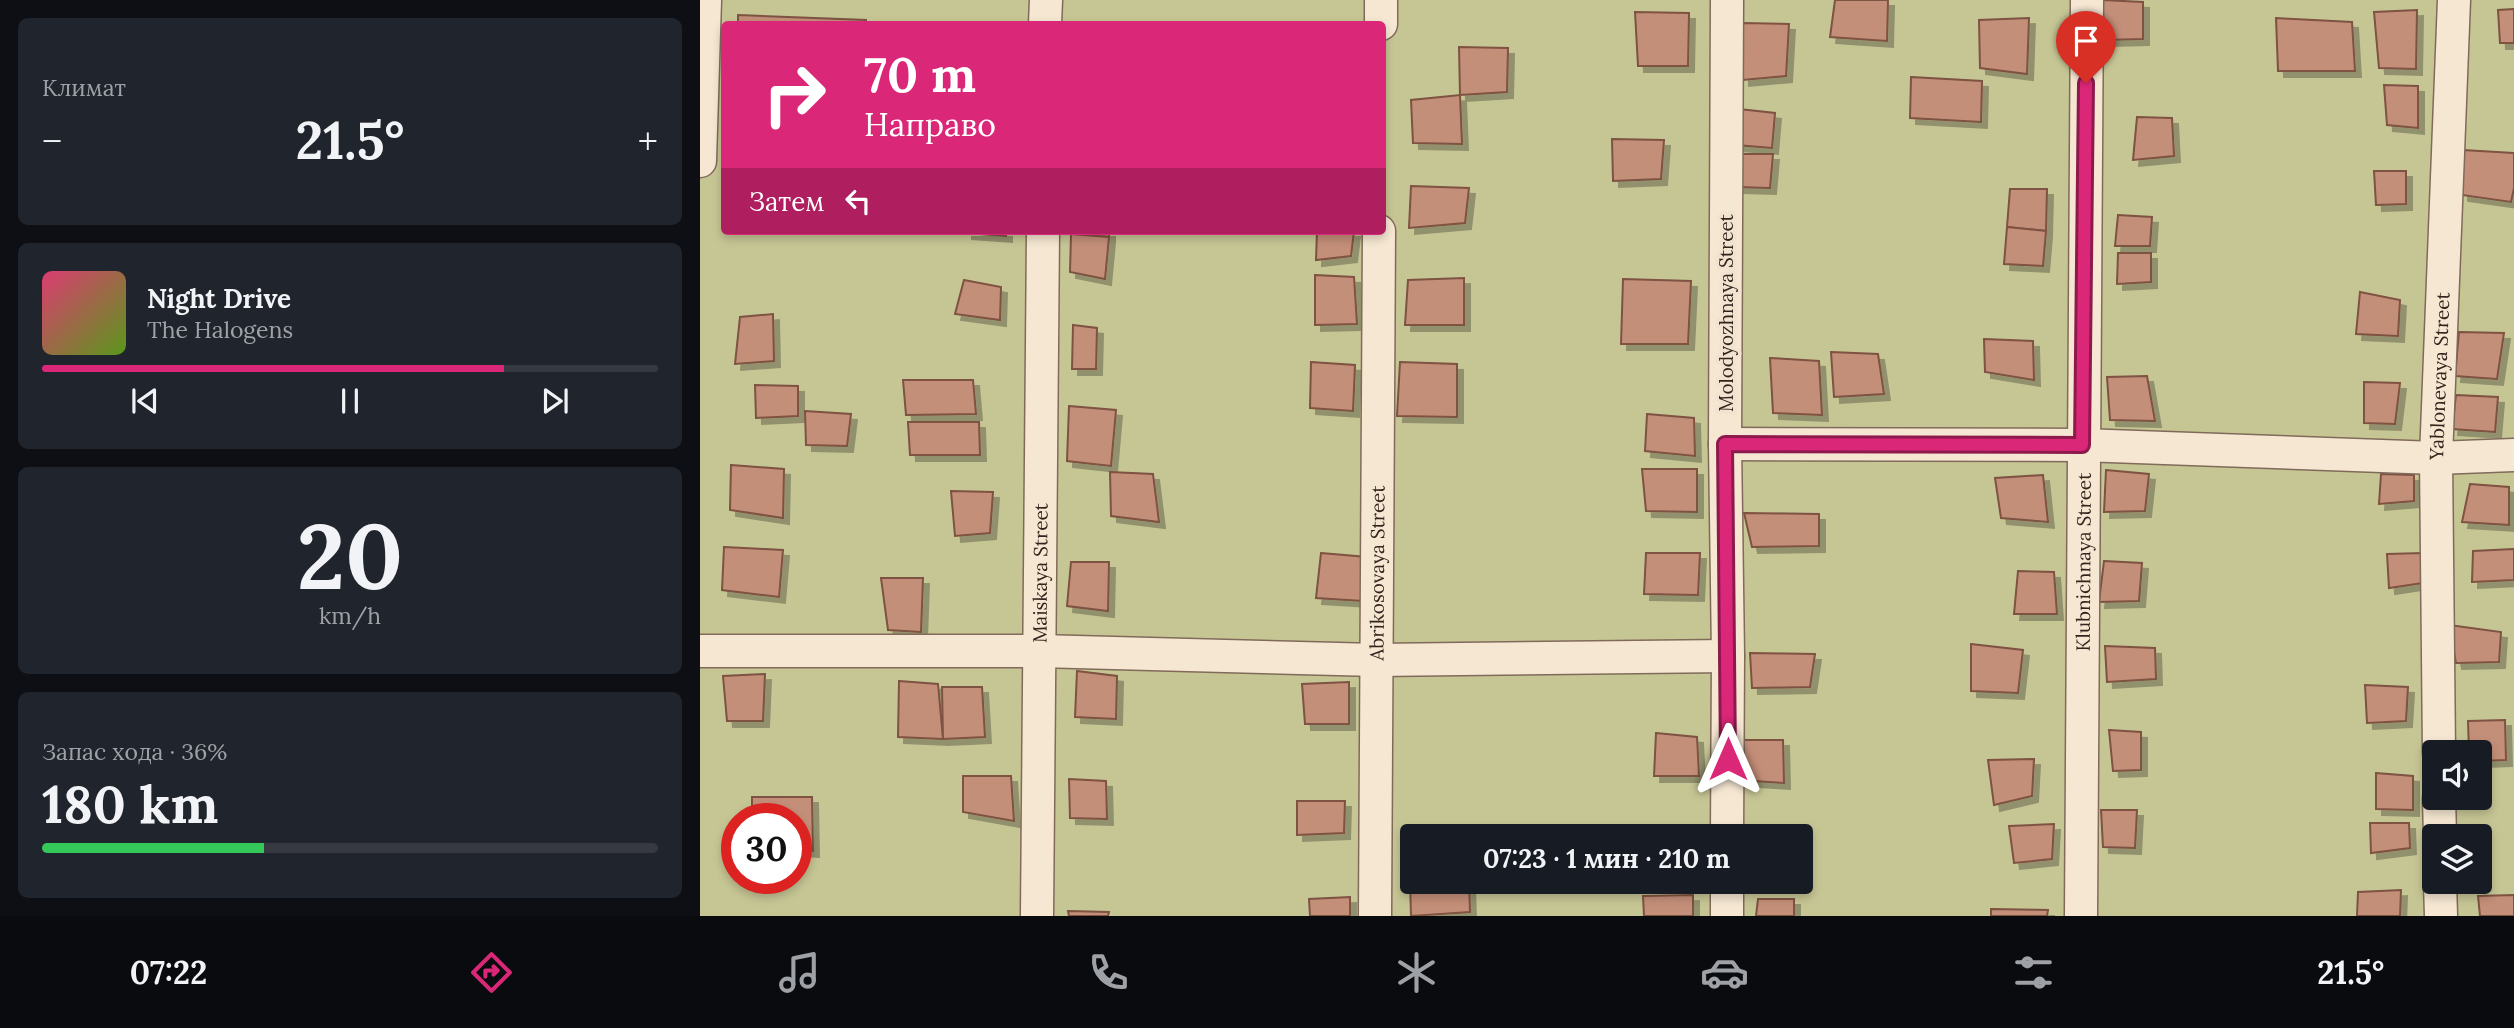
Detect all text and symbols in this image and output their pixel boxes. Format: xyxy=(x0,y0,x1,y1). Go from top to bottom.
pin xyxy=(2056,11,2116,83)
icon: arrive xyxy=(2067,22,2105,60)
text: 70 m xyxy=(864,43,976,105)
icon: right xyxy=(749,49,840,140)
text: Климат xyxy=(42,73,126,102)
text: Направо xyxy=(864,104,996,145)
text: 21.5° xyxy=(296,107,404,173)
text: − xyxy=(42,117,62,165)
text: + xyxy=(638,117,658,165)
icon: left xyxy=(839,182,877,220)
text: Затем xyxy=(749,185,825,218)
street label: Molodyozhnaya Street xyxy=(1714,213,1738,412)
text: Night Drive xyxy=(147,282,291,315)
street label: Yablonevaya Street xyxy=(2424,291,2455,461)
text: The Halogens xyxy=(147,315,293,344)
icon: previous xyxy=(126,382,164,420)
icon: pause xyxy=(331,382,369,420)
icon: next xyxy=(536,382,574,420)
street label: Klubnichnaya Street xyxy=(2071,472,2096,652)
street label: Abrikosovaya Street xyxy=(1364,485,1390,662)
text: 20 xyxy=(297,497,403,614)
street label: Maiskaya Street xyxy=(1027,502,1053,643)
text: km/h xyxy=(319,601,381,630)
position arrow xyxy=(1691,722,1765,796)
text: Запас хода · 36% xyxy=(42,737,227,766)
map controls xyxy=(2422,740,2492,894)
button: sound xyxy=(2422,740,2492,810)
text: 180 km xyxy=(42,771,218,837)
speed limit sign: 30 xyxy=(721,803,812,894)
button: layers xyxy=(2422,824,2492,894)
text: 07:23 · 1 мин · 210 m xyxy=(1483,842,1730,875)
icon: directions xyxy=(467,948,516,997)
icon: music xyxy=(775,948,824,997)
icon: phone xyxy=(1084,948,1133,997)
icon: climate xyxy=(1392,948,1441,997)
icon: car xyxy=(1700,948,1749,997)
icon: filters xyxy=(2009,948,2058,997)
text: 07:22 xyxy=(130,952,207,993)
text: 21.5° xyxy=(2317,952,2384,993)

